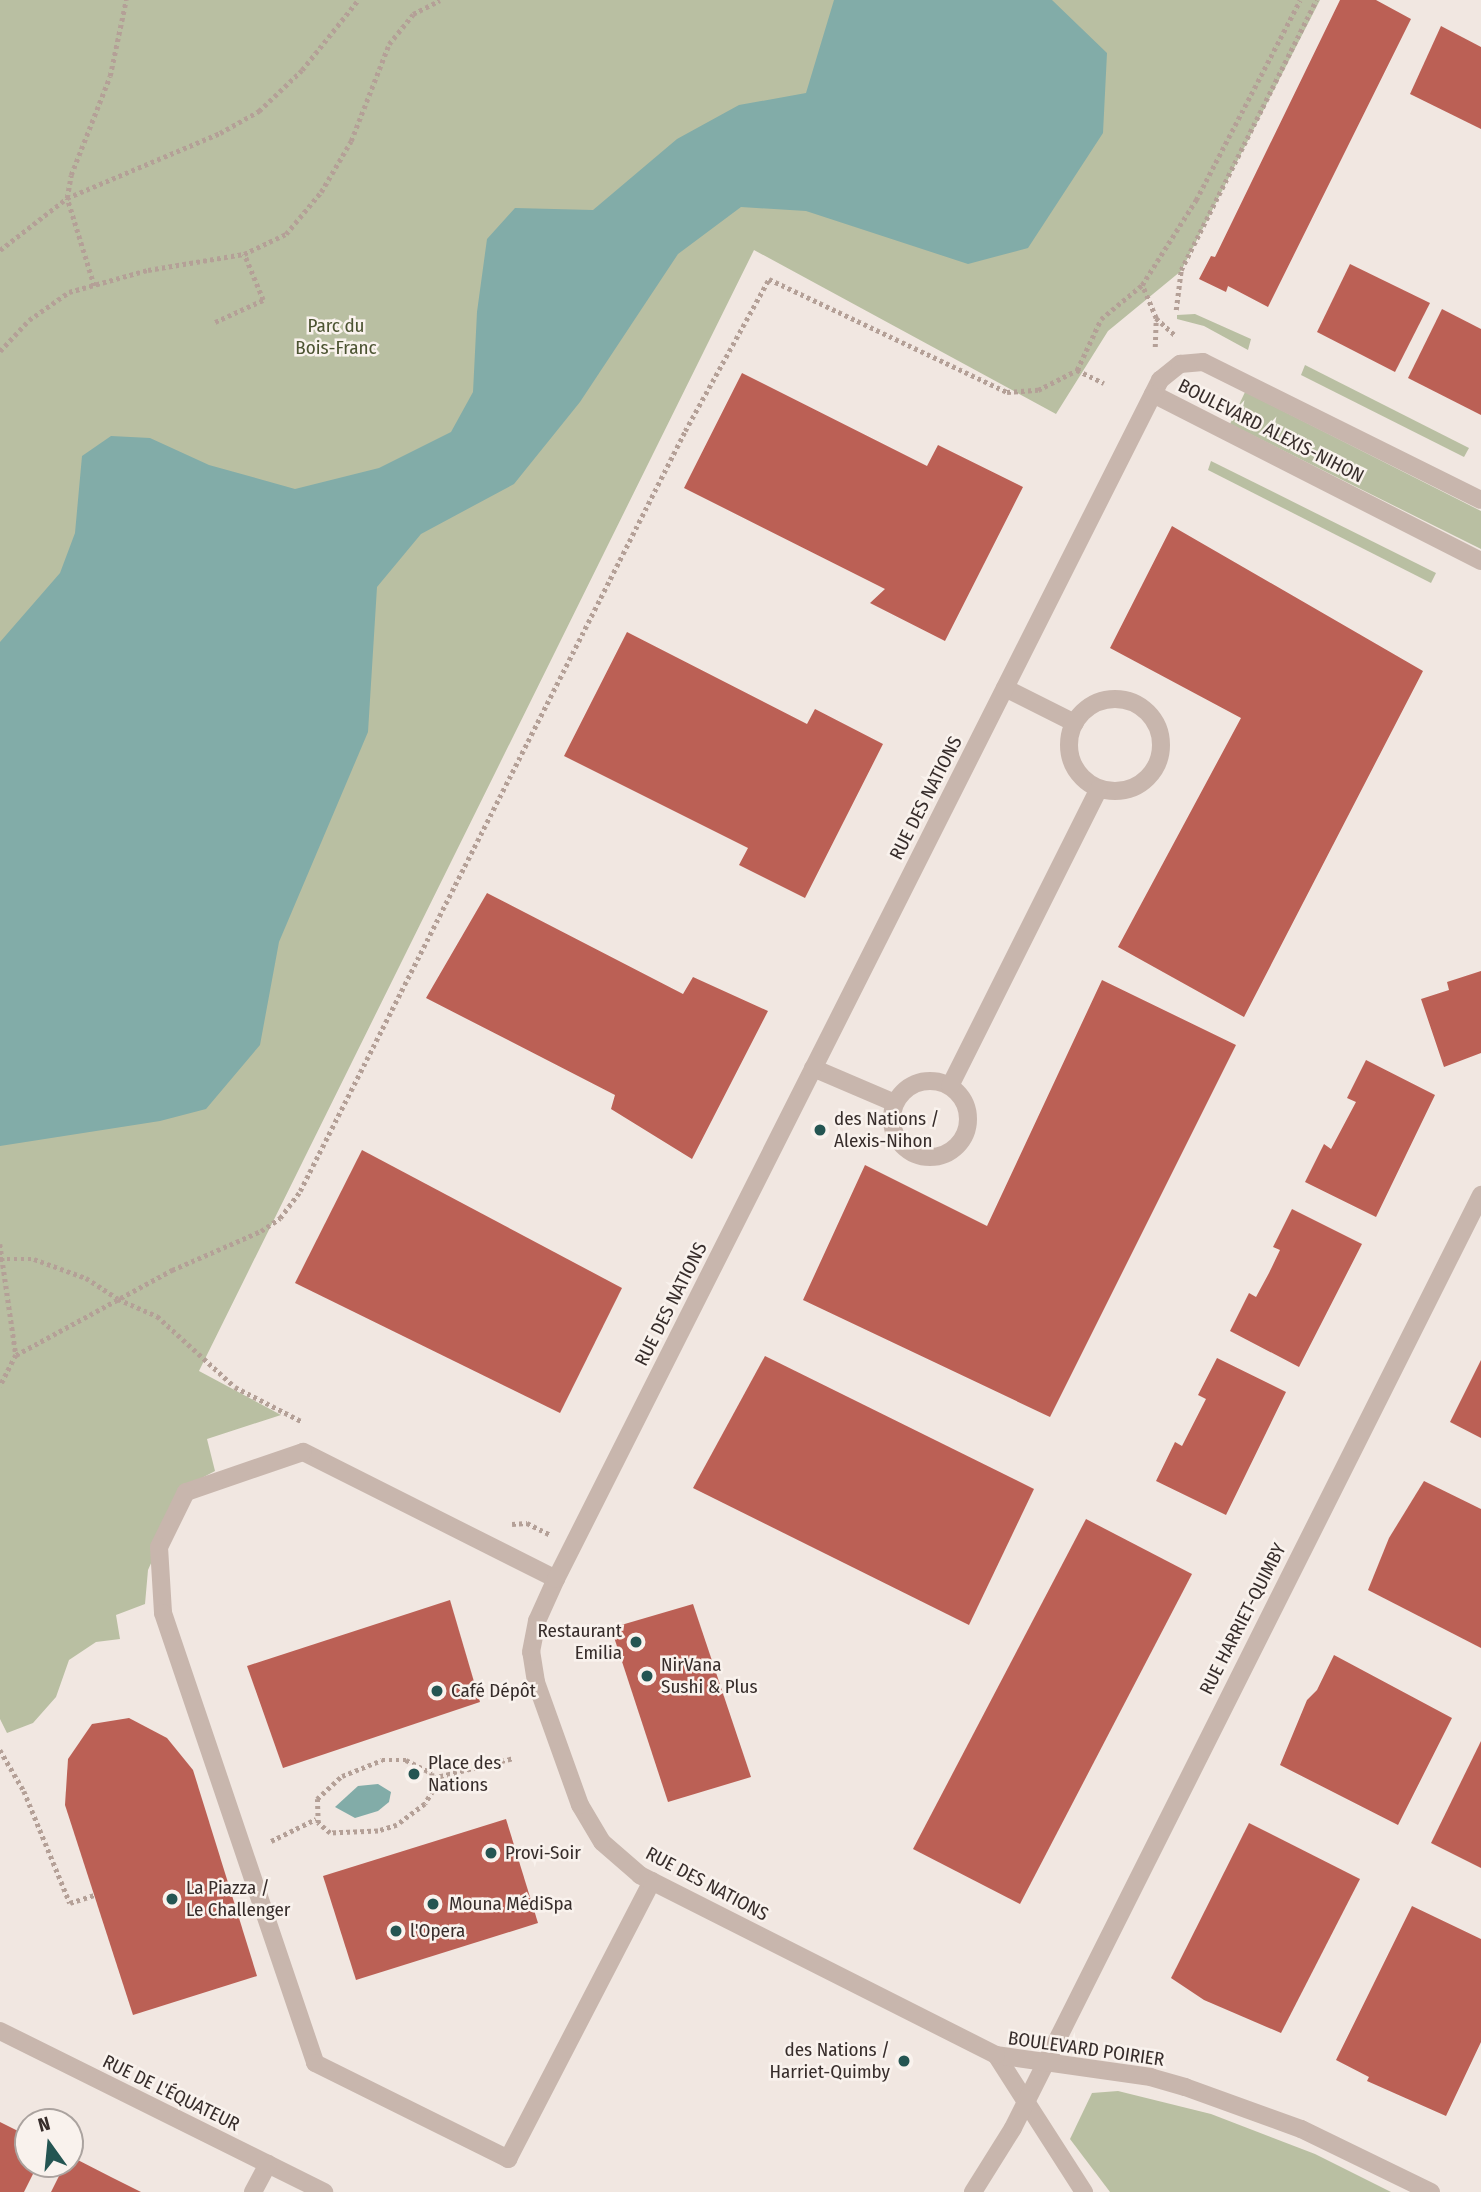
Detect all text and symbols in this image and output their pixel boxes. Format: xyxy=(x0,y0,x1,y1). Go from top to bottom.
park label: Parc du Bois-Franc xyxy=(295,315,377,359)
street label: BOULEVARD ALEXIS-NIHON xyxy=(1174,374,1368,488)
street label: RUE DES NATIONS xyxy=(885,732,967,864)
place label: des Nations / Alexis-Nihon xyxy=(834,1108,939,1152)
marker: des Nations / Alexis-Nihon xyxy=(812,1122,828,1138)
street label: RUE DES NATIONS xyxy=(630,1238,712,1370)
street label: RUE HARRIET-QUIMBY xyxy=(1195,1540,1291,1698)
place label: Restaurant Emilia xyxy=(538,1620,622,1664)
marker: Restaurant Emilia xyxy=(628,1634,644,1650)
place label: NirVana Sushi & Plus xyxy=(661,1654,758,1698)
marker: NirVana Sushi & Plus xyxy=(639,1668,655,1684)
place label: Café Dépôt xyxy=(451,1680,536,1702)
marker: Café Dépôt xyxy=(429,1683,445,1699)
place label: Place des Nations xyxy=(428,1752,501,1796)
marker: Place des Nations xyxy=(406,1766,422,1782)
place label: Provi-Soir xyxy=(505,1842,581,1864)
street label: RUE DES NATIONS xyxy=(642,1842,772,1926)
marker: Provi-Soir xyxy=(483,1845,499,1861)
place label: La Piazza / Le Challenger xyxy=(186,1877,290,1921)
marker: La Piazza / Le Challenger xyxy=(164,1891,180,1907)
place label: Mouna MédiSpa xyxy=(449,1893,573,1915)
marker: Mouna MédiSpa xyxy=(423,1894,443,1914)
place label: l'Opera xyxy=(410,1920,465,1942)
marker: l'Opera xyxy=(388,1923,404,1939)
street label: BOULEVARD POIRIER xyxy=(1006,2027,1166,2071)
place label: des Nations / Harriet-Quimby xyxy=(770,2039,890,2083)
street label: RUE DE L'ÉQUATEUR xyxy=(99,2050,243,2136)
marker: des Nations / Harriet-Quimby xyxy=(896,2053,912,2069)
north arrow xyxy=(14,2108,84,2178)
text: N xyxy=(35,2112,52,2137)

